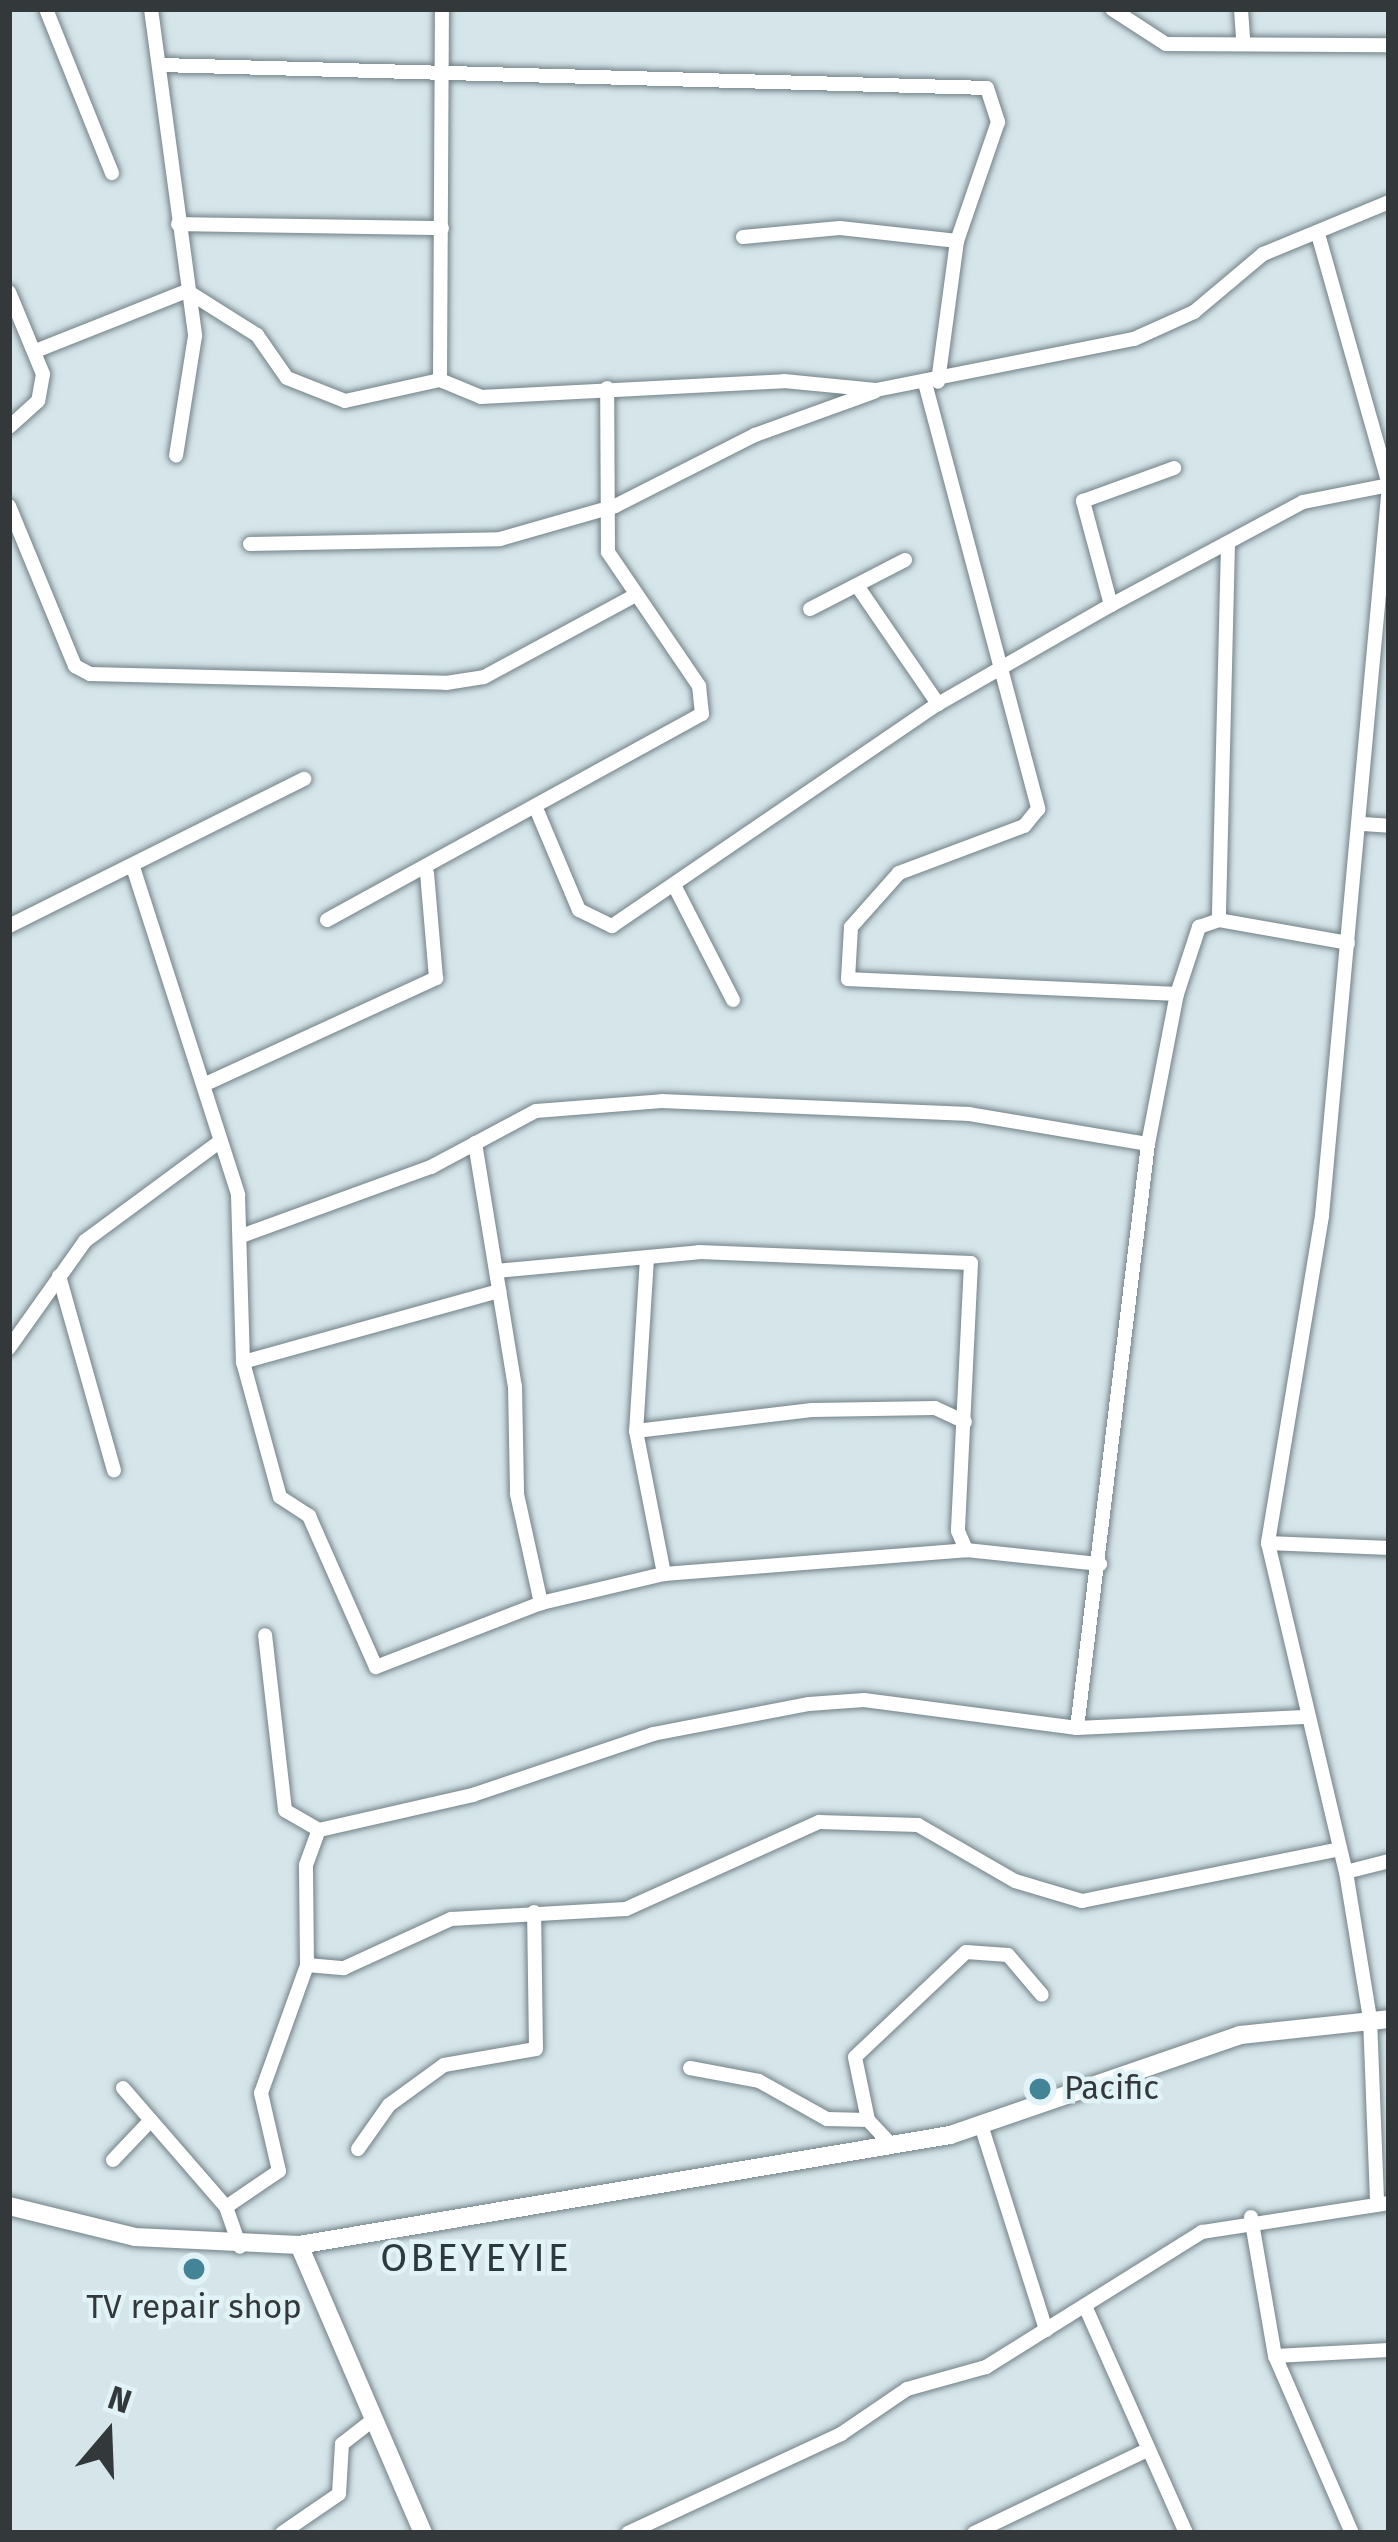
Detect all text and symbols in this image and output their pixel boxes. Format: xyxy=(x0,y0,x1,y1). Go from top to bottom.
place label: Pacific xyxy=(1064,2069,1159,2109)
marker: Pacific xyxy=(1027,2076,1053,2102)
district label: OBEYEYIE xyxy=(380,2235,572,2281)
marker: TV repair shop xyxy=(181,2256,207,2282)
place label: TV repair shop xyxy=(86,2288,302,2328)
north arrow xyxy=(48,2374,168,2494)
text: N xyxy=(103,2377,137,2422)

